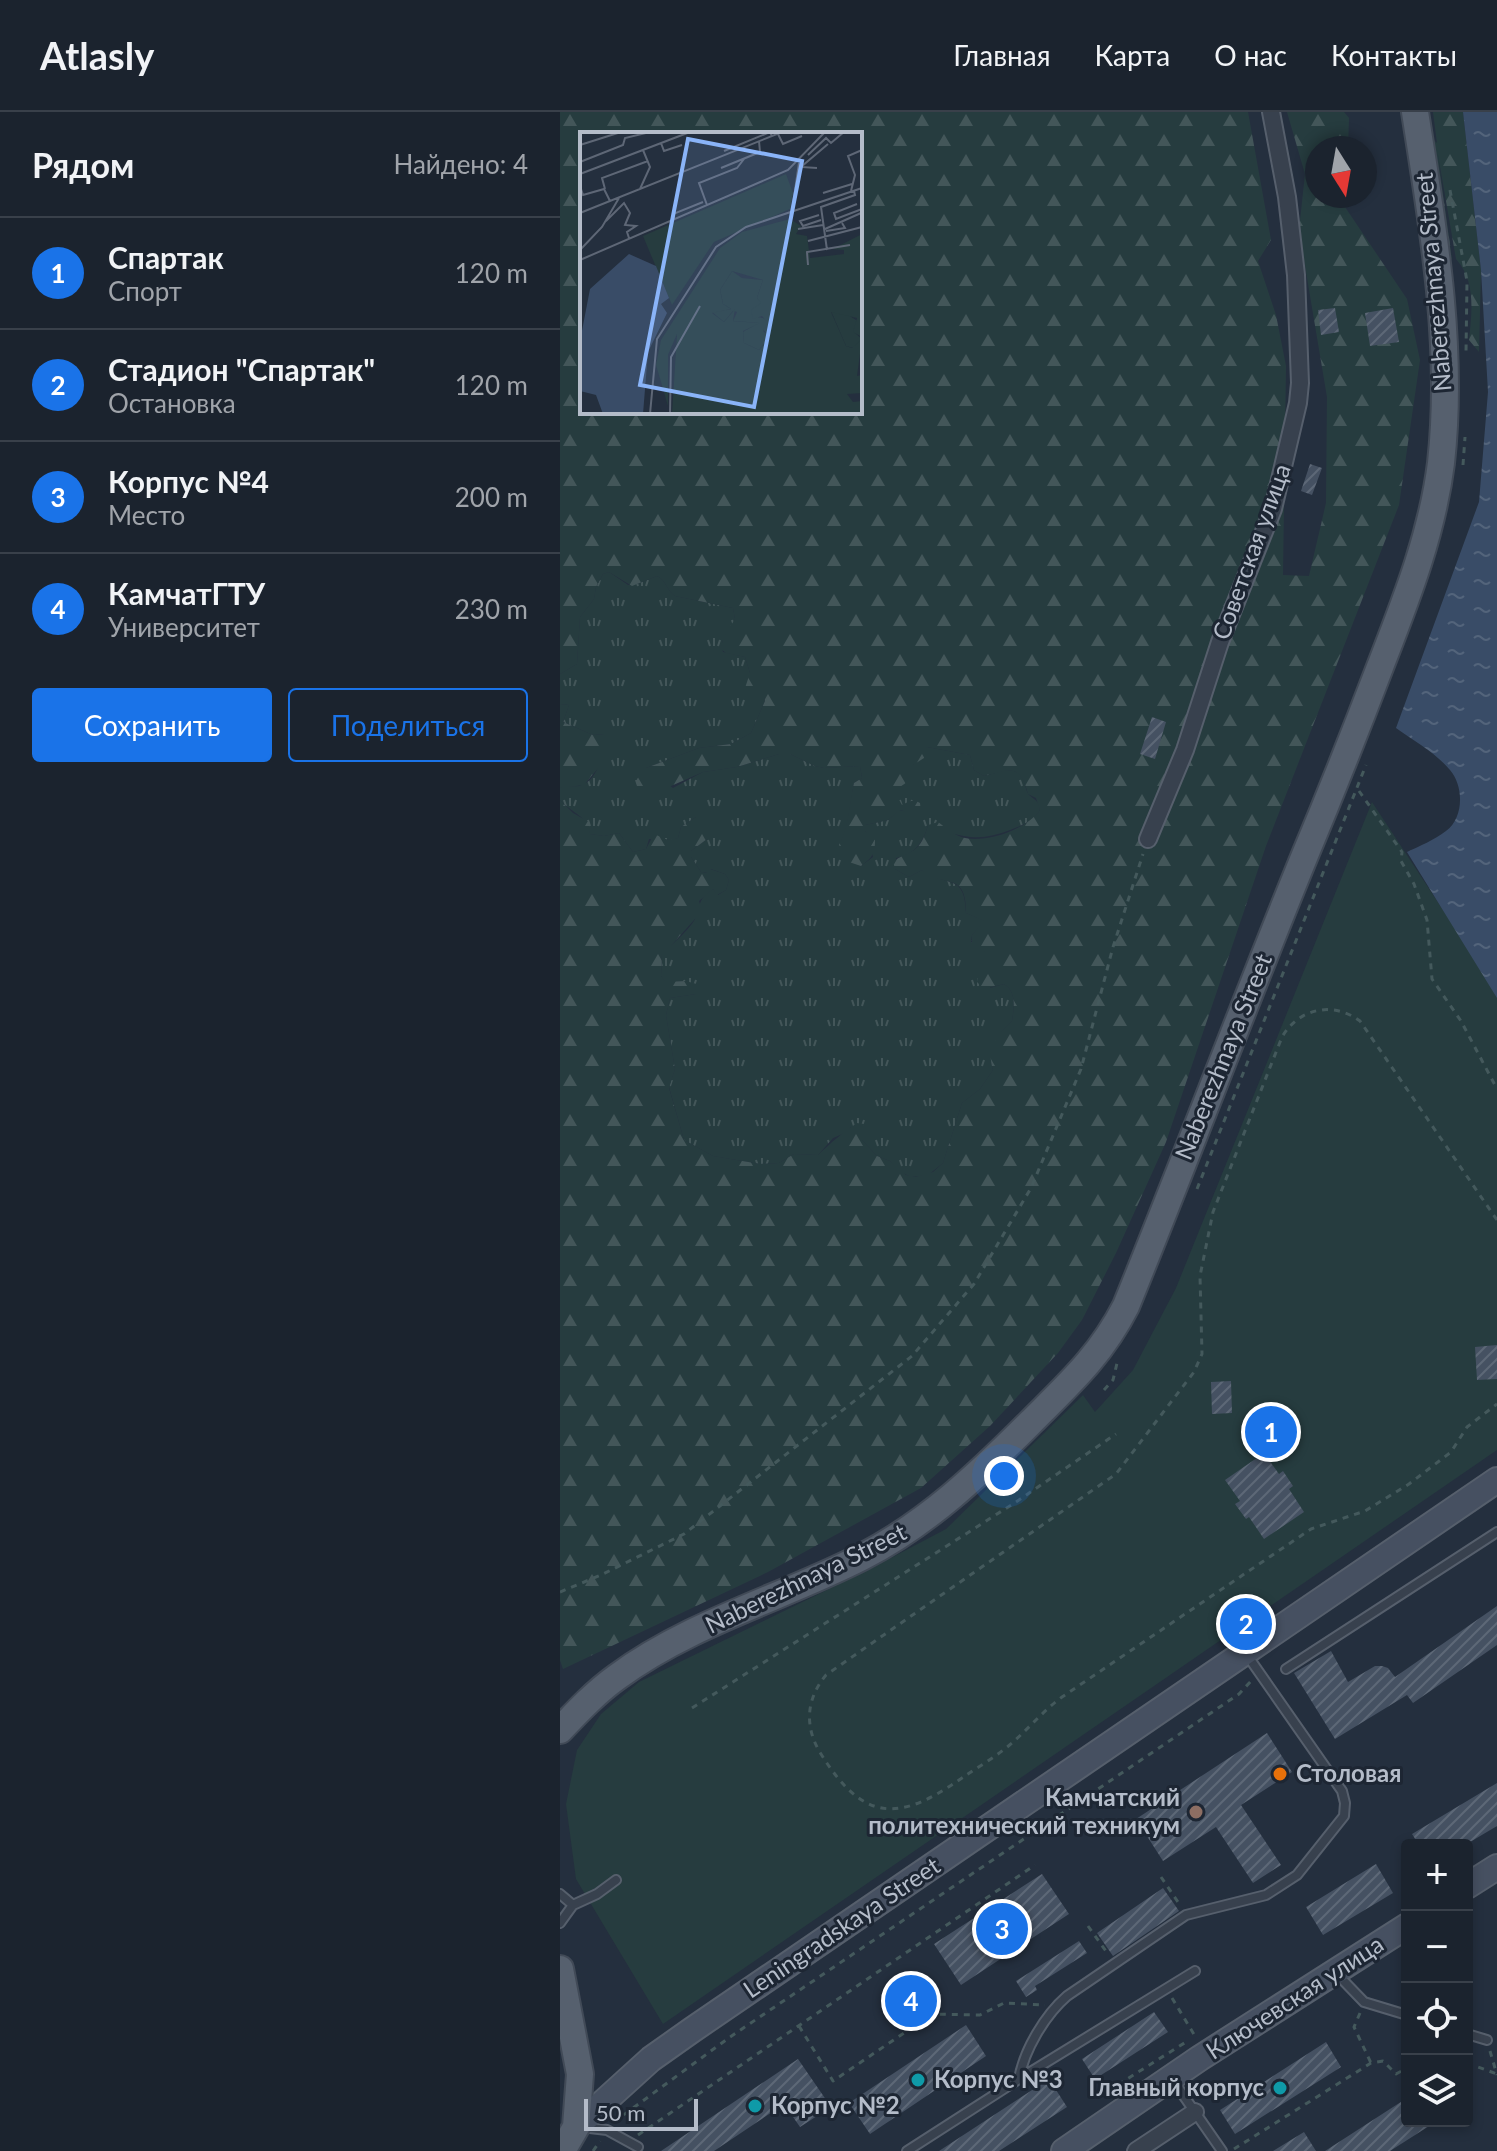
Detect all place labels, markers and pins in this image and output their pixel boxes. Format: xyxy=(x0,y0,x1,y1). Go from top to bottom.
pin: 1 xyxy=(1245,1402,1297,1462)
pin: 2 xyxy=(1220,1594,1272,1654)
place label: Столовая xyxy=(1296,1758,1401,1787)
marker: Столовая xyxy=(1271,1765,1289,1783)
place label: Камчатский политехнический техникум xyxy=(868,1782,1180,1839)
marker: Камчатский политехнический техникум xyxy=(1187,1803,1205,1821)
pin: 3 xyxy=(976,1899,1028,1959)
pin: 4 xyxy=(885,1971,937,2031)
place label: Корпус №3 xyxy=(934,2064,1063,2093)
marker: Корпус №3 xyxy=(909,2071,927,2089)
place label: Главный корпус xyxy=(1088,2072,1264,2101)
marker: Главный корпус xyxy=(1271,2079,1289,2097)
place label: Корпус №2 xyxy=(771,2090,900,2119)
marker: Корпус №2 xyxy=(746,2097,764,2115)

